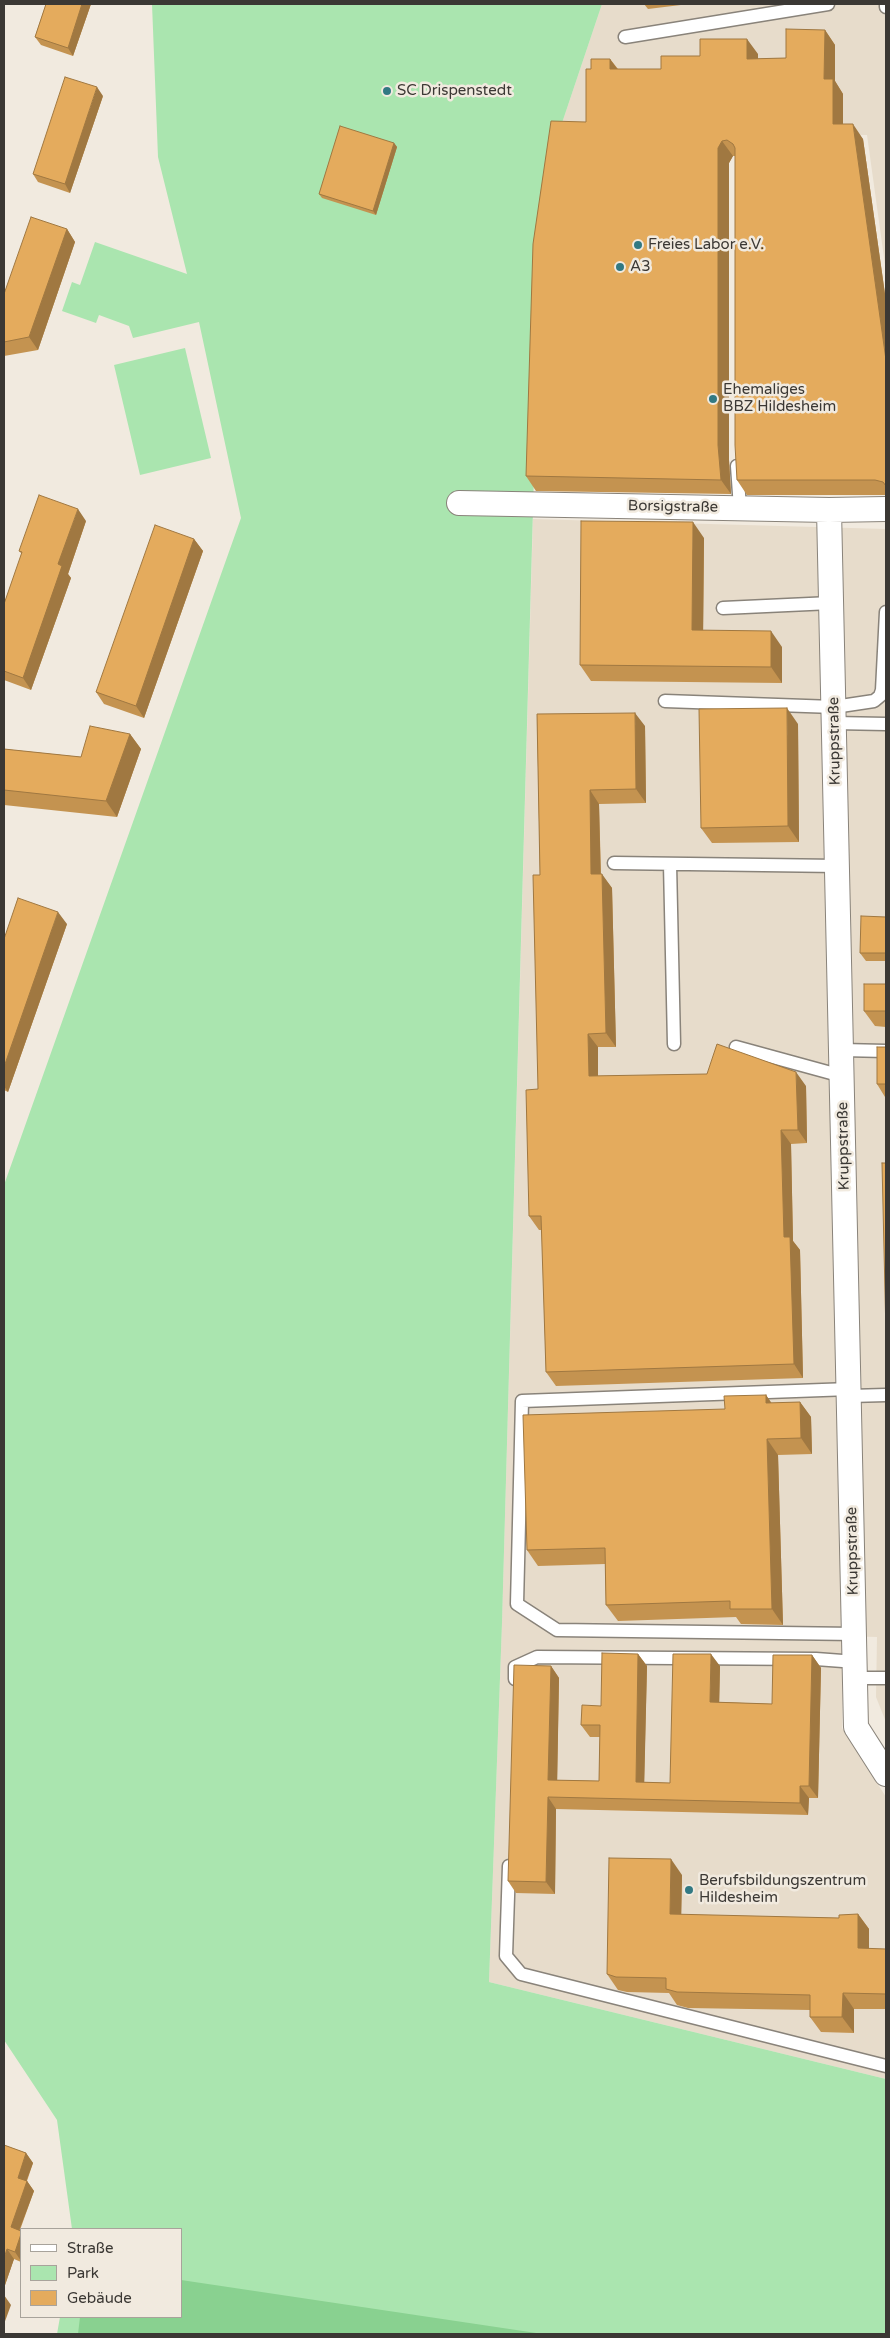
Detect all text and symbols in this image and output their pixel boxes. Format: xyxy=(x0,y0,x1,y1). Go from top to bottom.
place label: SC Drispenstedt xyxy=(397,82,512,100)
marker: SC Drispenstedt xyxy=(381,85,393,97)
place label: Freies Labor e.V. xyxy=(648,236,764,254)
marker: Freies Labor e.V. xyxy=(632,239,644,251)
place label: A3 xyxy=(630,258,651,276)
marker: A3 xyxy=(614,261,626,273)
place label: Ehemaliges BBZ Hildesheim xyxy=(723,381,836,416)
marker: Ehemaliges BBZ Hildesheim xyxy=(707,393,719,405)
street label: Borsigstraße xyxy=(628,497,718,517)
street label: Kruppstraße xyxy=(825,697,845,785)
street label: Kruppstraße xyxy=(834,1102,854,1190)
street label: Kruppstraße xyxy=(843,1507,863,1595)
place label: Berufsbildungszentrum Hildesheim xyxy=(699,1872,866,1907)
marker: Berufsbildungszentrum Hildesheim xyxy=(683,1884,695,1896)
legend xyxy=(20,2228,182,2318)
text: Straße xyxy=(67,2239,113,2257)
text: Park xyxy=(67,2264,99,2282)
text: Gebäude xyxy=(67,2289,132,2307)

